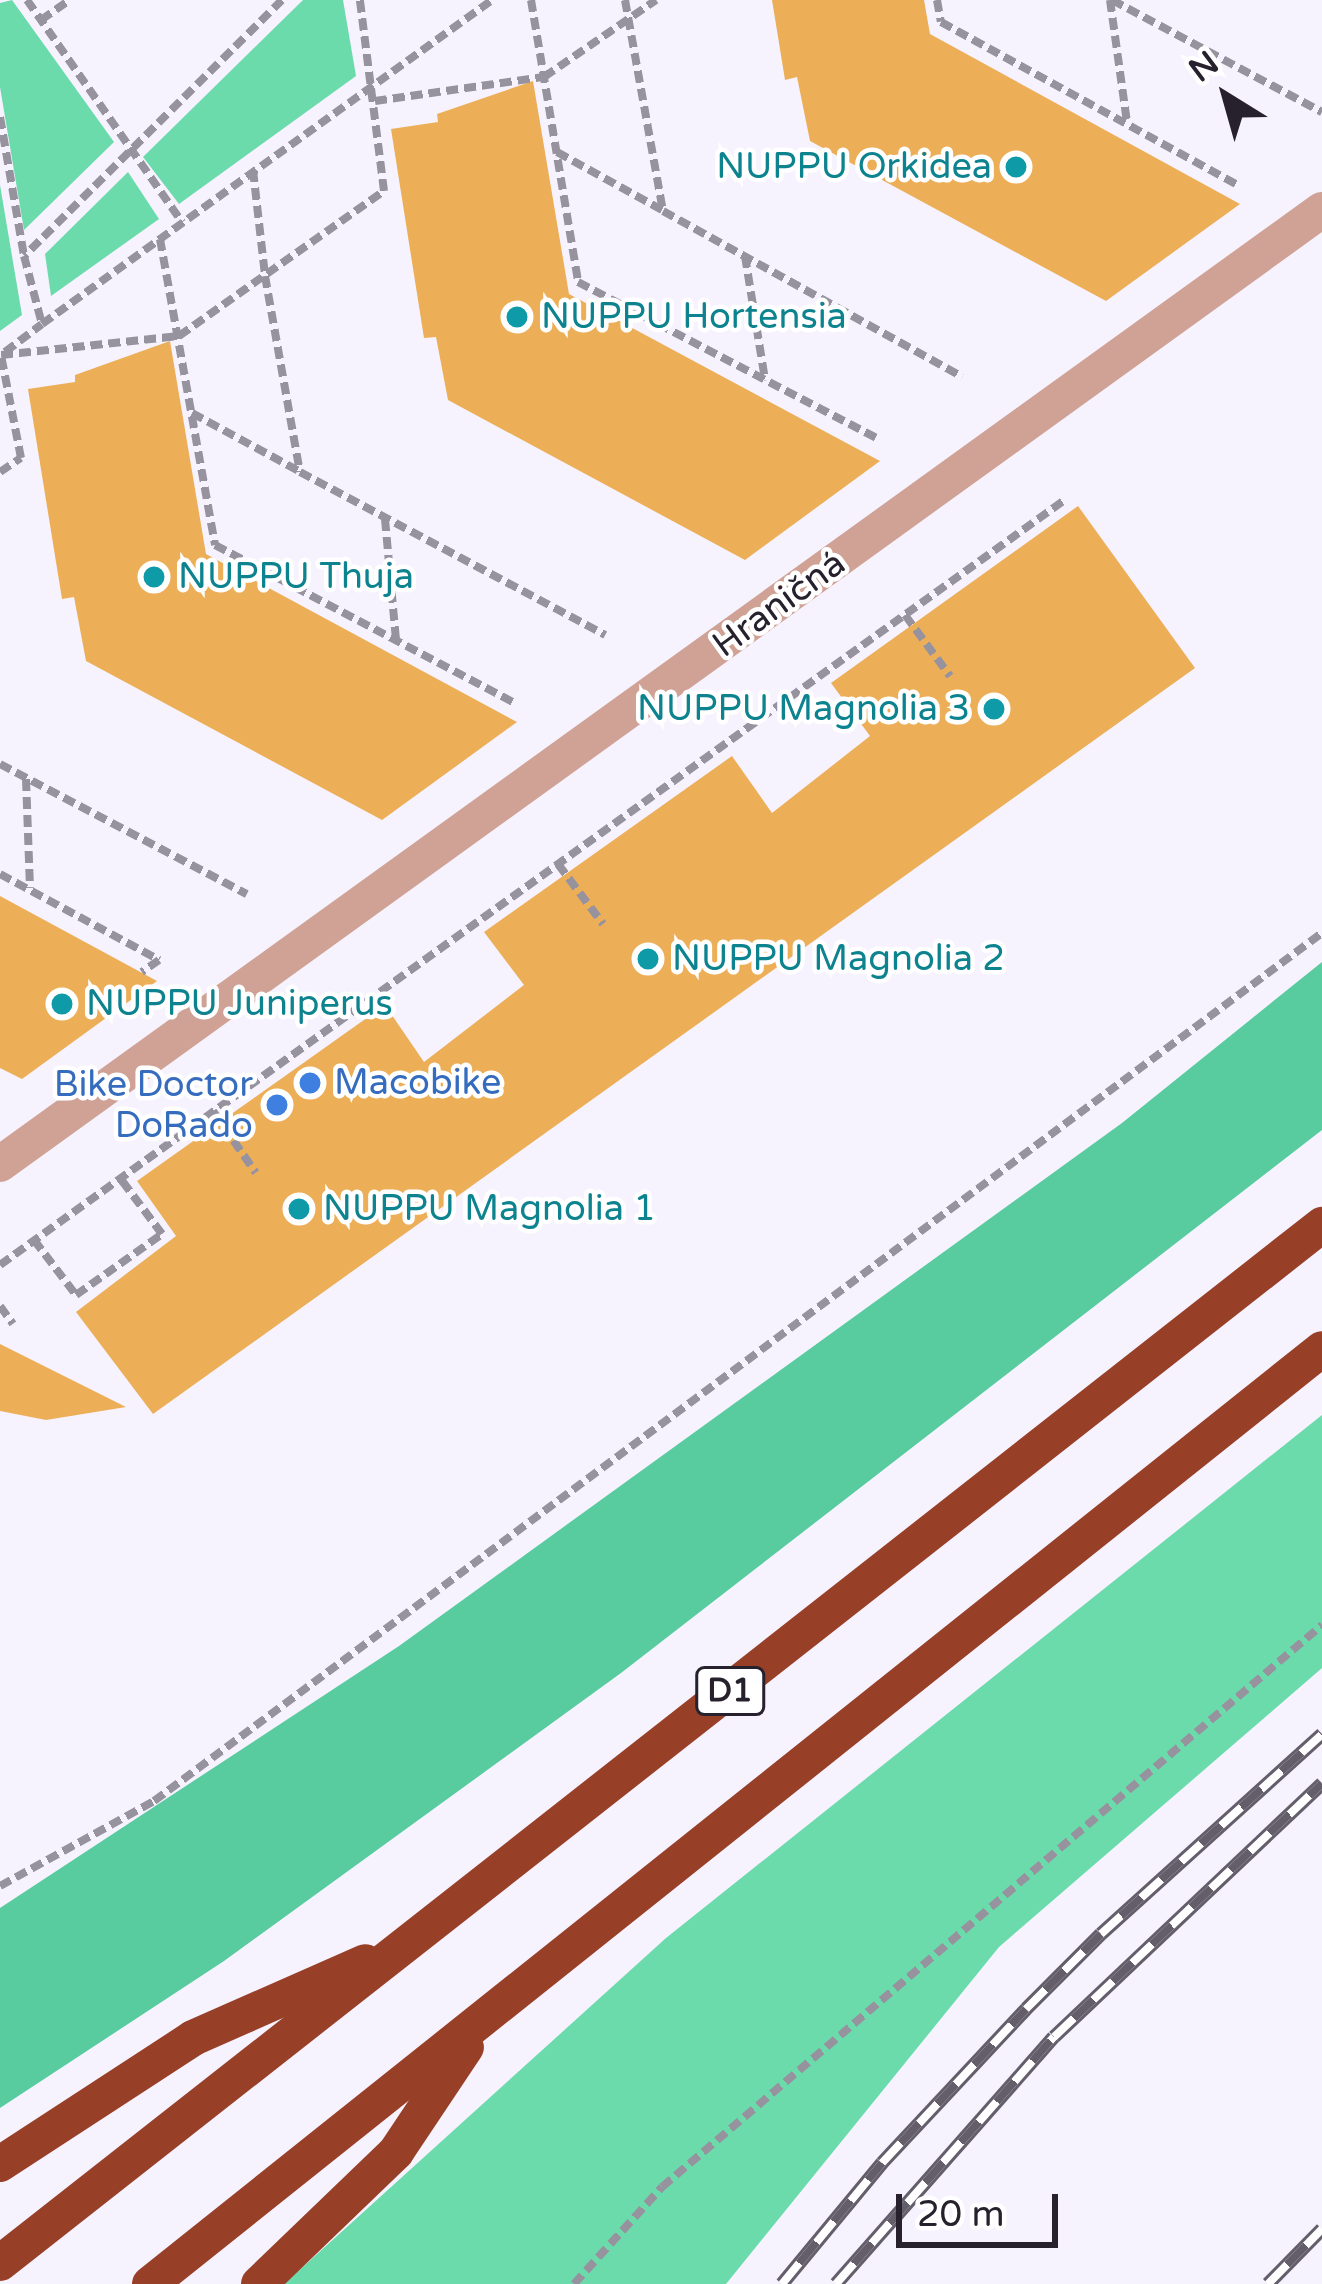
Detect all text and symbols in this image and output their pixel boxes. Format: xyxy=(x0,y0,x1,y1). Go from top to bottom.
north arrow xyxy=(1166,36,1286,156)
text: N xyxy=(1182,43,1226,90)
place label: NUPPU Orkidea xyxy=(716,145,992,189)
marker: NUPPU Orkidea xyxy=(1003,154,1029,180)
place label: NUPPU Hortensia xyxy=(541,295,847,339)
marker: NUPPU Hortensia xyxy=(504,304,530,330)
street label: Hraničná xyxy=(704,542,854,666)
place label: NUPPU Thuja xyxy=(178,555,414,599)
marker: NUPPU Thuja xyxy=(141,564,167,590)
place label: NUPPU Magnolia 3 xyxy=(637,687,970,731)
marker: NUPPU Magnolia 3 xyxy=(981,696,1007,722)
place label: NUPPU Magnolia 2 xyxy=(672,937,1005,981)
marker: NUPPU Magnolia 2 xyxy=(635,946,661,972)
place label: NUPPU Juniperus xyxy=(86,982,393,1026)
marker: NUPPU Juniperus xyxy=(49,991,75,1017)
place label: Macobike xyxy=(334,1061,501,1105)
place label: Bike Doctor DoRado xyxy=(54,1062,253,1147)
marker: Macobike xyxy=(297,1070,323,1096)
marker: Bike Doctor DoRado xyxy=(264,1092,290,1118)
place label: NUPPU Magnolia 1 xyxy=(323,1187,656,1231)
marker: NUPPU Magnolia 1 xyxy=(286,1196,312,1222)
road number: D1 xyxy=(694,1664,766,1718)
scale bar xyxy=(902,2170,1064,2244)
text: 20 m xyxy=(917,2193,1005,2236)

